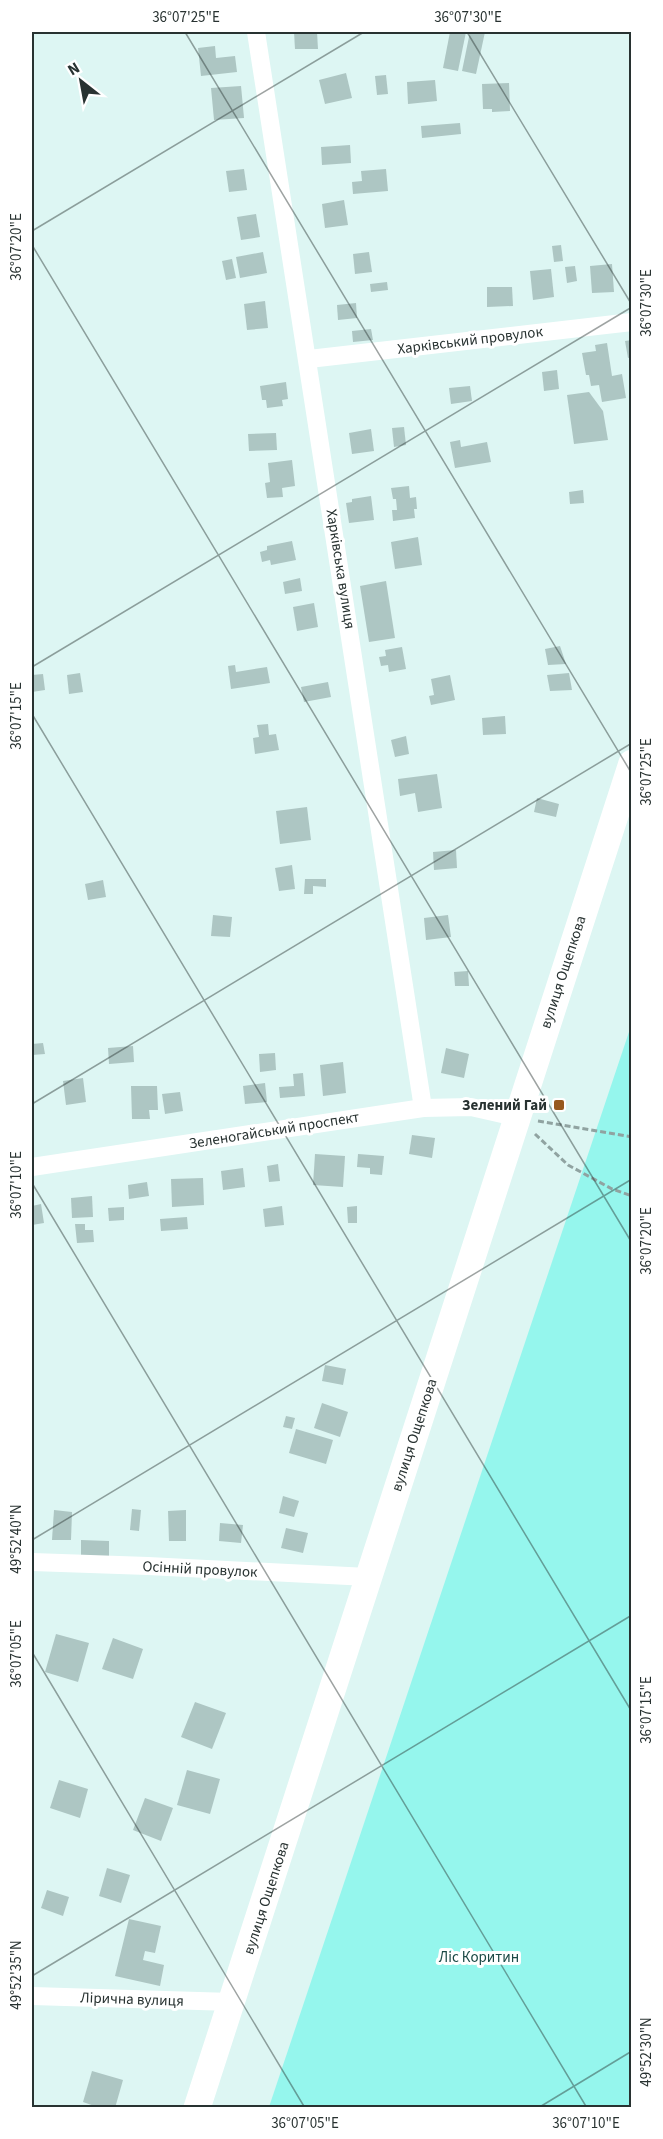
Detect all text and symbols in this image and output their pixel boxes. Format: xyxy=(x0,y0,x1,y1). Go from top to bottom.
text: 36°07'25"E xyxy=(152,7,220,28)
text: 36°07'30"E xyxy=(434,7,502,28)
north arrow xyxy=(51,51,111,111)
text: N xyxy=(64,57,84,81)
text: 36°07'20"E xyxy=(6,213,27,281)
text: 36°07'30"E xyxy=(636,269,657,337)
street label: Харківський провулок xyxy=(396,321,545,360)
street label: Харківська вулиця xyxy=(321,508,360,631)
text: 36°07'15"E xyxy=(6,682,27,750)
text: 36°07'25"E xyxy=(636,738,657,806)
street label: вулиця Ощепкова xyxy=(535,913,592,1031)
place label: Зелений Гай xyxy=(462,1095,547,1116)
marker: Зелений Гай xyxy=(552,1098,566,1112)
street label: Зеленогайський проспект xyxy=(187,1107,361,1154)
text: 36°07'10"E xyxy=(6,1151,27,1219)
text: 36°07'20"E xyxy=(636,1207,657,1275)
street label: вулиця Ощепкова xyxy=(386,1376,443,1494)
text: 49°52'40"N xyxy=(6,1504,27,1574)
street label: Осінній провулок xyxy=(142,1556,259,1583)
text: 36°07'05"E xyxy=(6,1620,27,1688)
text: 36°07'15"E xyxy=(636,1676,657,1744)
street label: вулиця Ощепкова xyxy=(238,1839,295,1957)
text: 49°52'35"N xyxy=(6,1940,27,2010)
park label: Ліс Коритин xyxy=(439,1947,519,1968)
street label: Лірична вулиця xyxy=(80,1987,184,2012)
text: 49°52'30"N xyxy=(636,2017,657,2087)
text: 36°07'05"E xyxy=(271,2113,339,2134)
text: 36°07'10"E xyxy=(552,2113,620,2134)

